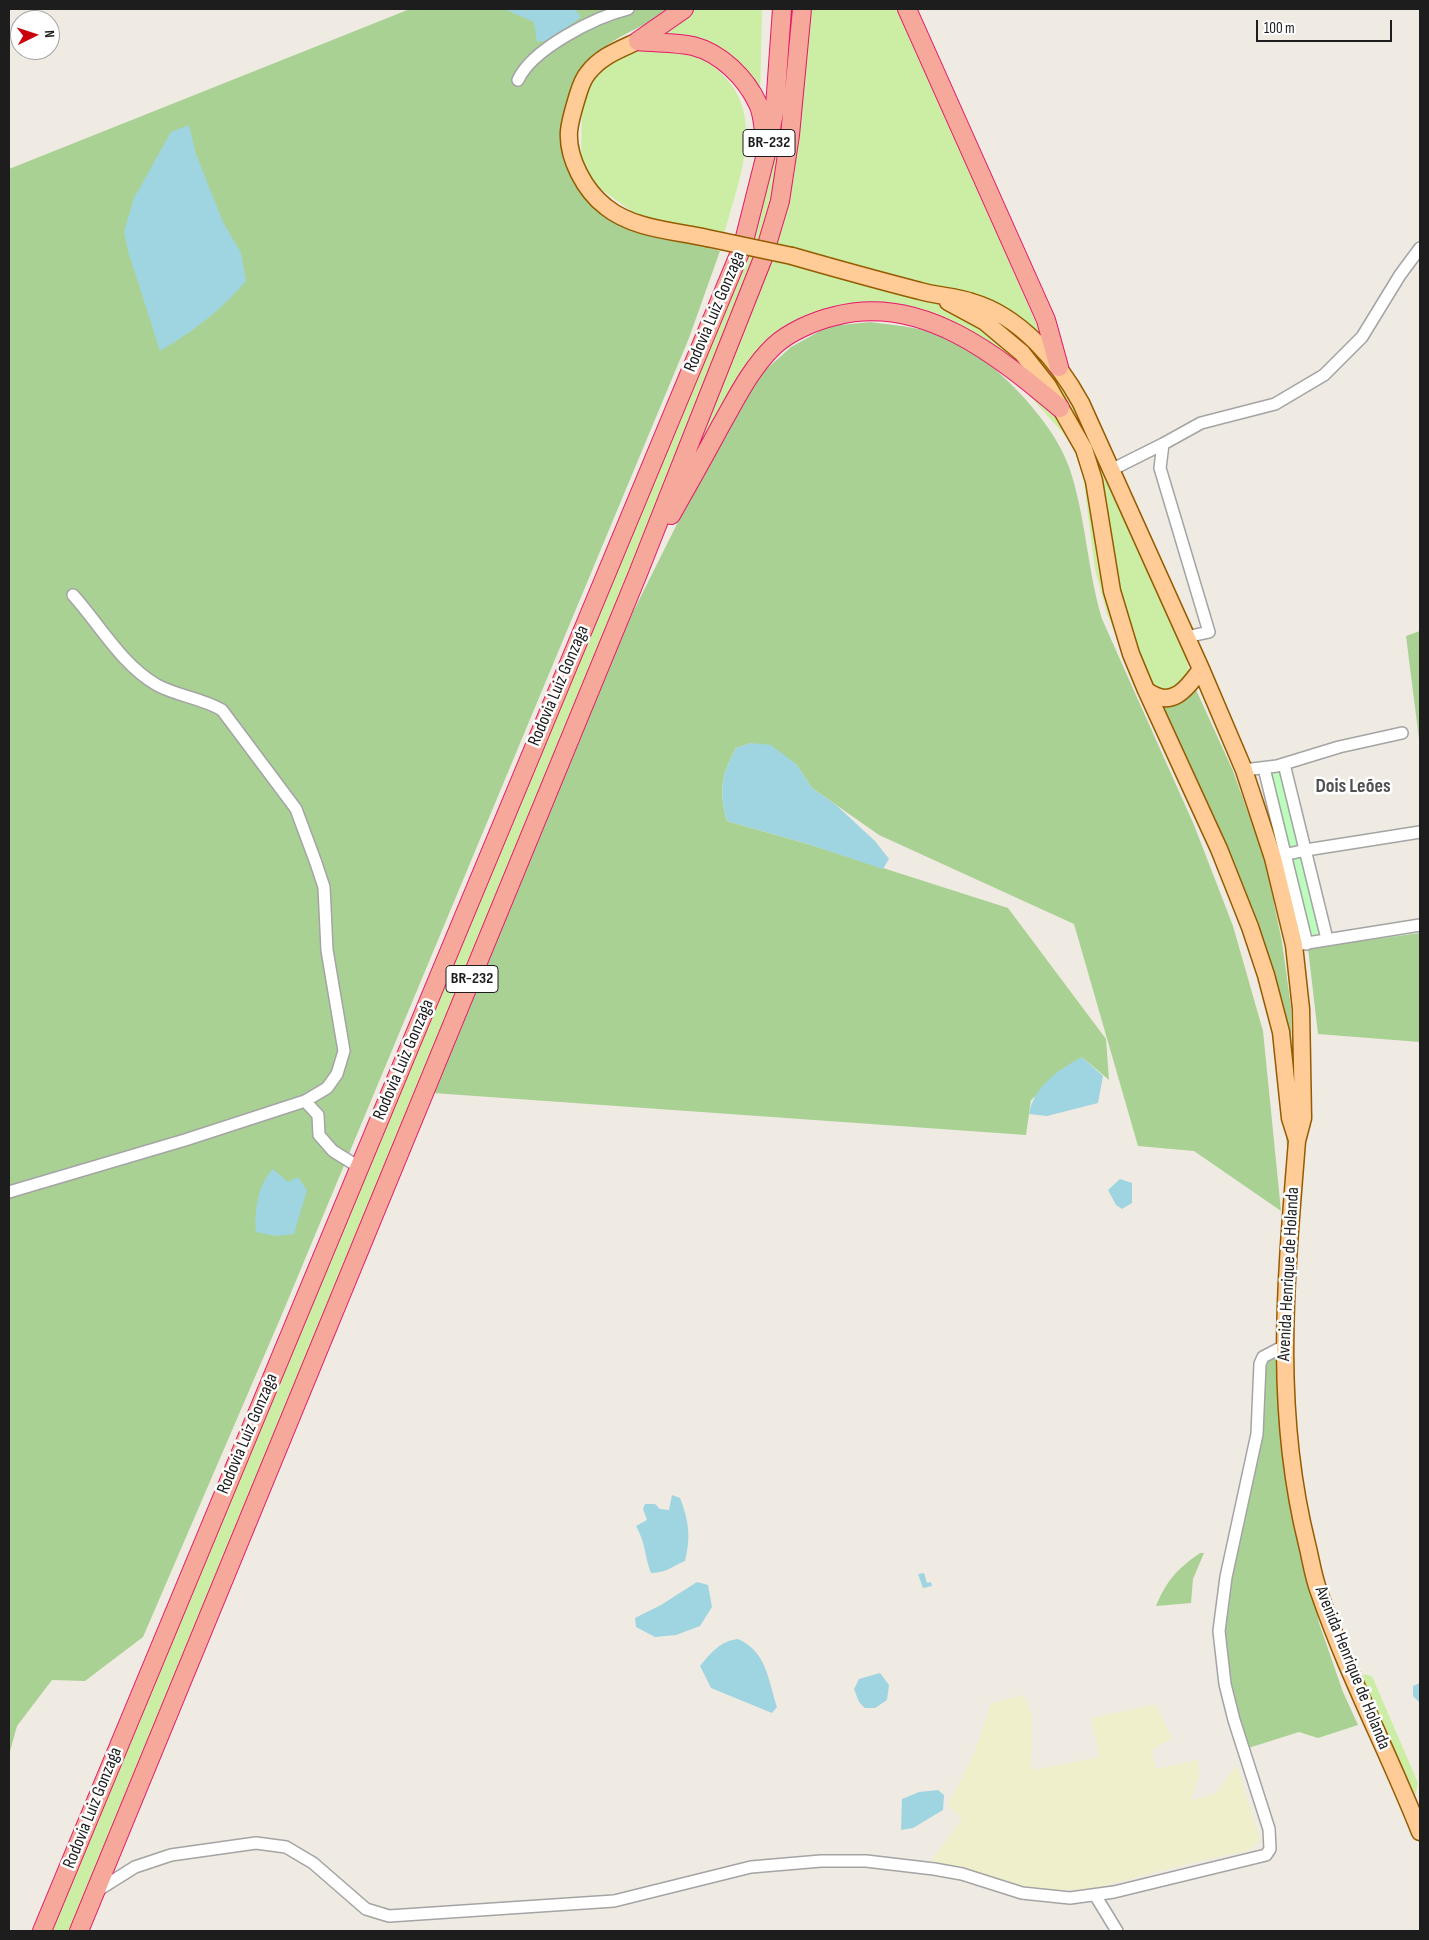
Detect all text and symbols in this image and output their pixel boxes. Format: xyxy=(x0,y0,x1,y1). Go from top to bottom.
north arrow xyxy=(10,10,60,60)
scale bar xyxy=(1259,10,1395,42)
text: 100 m xyxy=(1264,19,1295,38)
text: N xyxy=(41,30,58,38)
road number: BR-232 xyxy=(743,130,795,156)
street label: Rodovia Luiz Gonzaga xyxy=(680,248,750,376)
street label: Rodovia Luiz Gonzaga xyxy=(524,622,594,750)
district label: Dois Leões xyxy=(1315,775,1391,799)
road number: BR-232 xyxy=(446,966,498,992)
street label: Rodovia Luiz Gonzaga xyxy=(369,996,439,1124)
street label: Avenida Henrique de Holanda xyxy=(1274,1186,1304,1362)
street label: Rodovia Luiz Gonzaga xyxy=(213,1370,283,1498)
street label: Avenida Henrique de Holanda xyxy=(1309,1583,1395,1753)
street label: Rodovia Luiz Gonzaga xyxy=(59,1744,127,1872)

